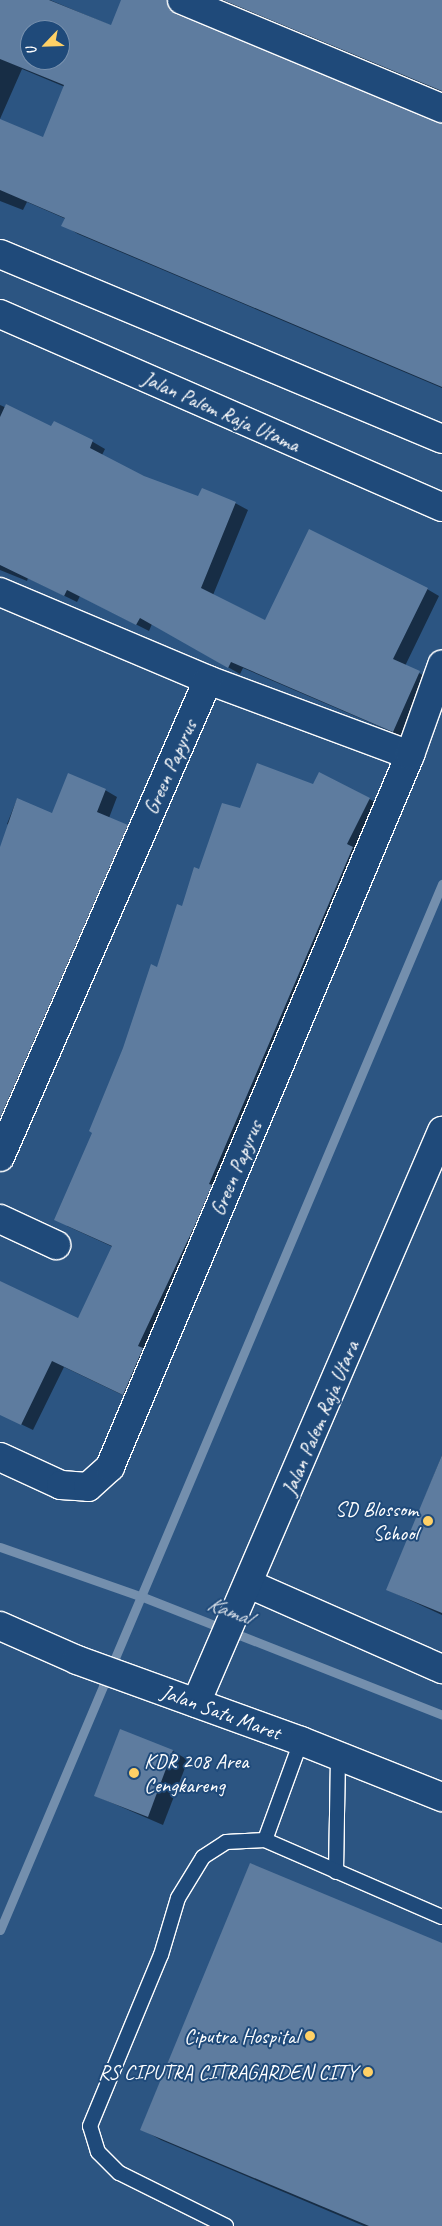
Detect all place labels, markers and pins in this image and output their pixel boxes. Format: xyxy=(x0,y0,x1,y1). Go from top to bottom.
place label: SD Blossom School xyxy=(335,1496,418,1546)
marker: SD Blossom School xyxy=(422,1515,434,1527)
place label: KDR 208 Area Cengkareng xyxy=(144,1748,248,1798)
marker: KDR 208 Area Cengkareng xyxy=(128,1767,140,1779)
place label: Ciputra Hospital xyxy=(184,2023,299,2049)
marker: Ciputra Hospital xyxy=(303,2029,317,2043)
place label: RS CIPUTRA CITRAGARDEN CITY xyxy=(98,2059,357,2085)
marker: RS CIPUTRA CITRAGARDEN CITY xyxy=(361,2065,375,2079)

